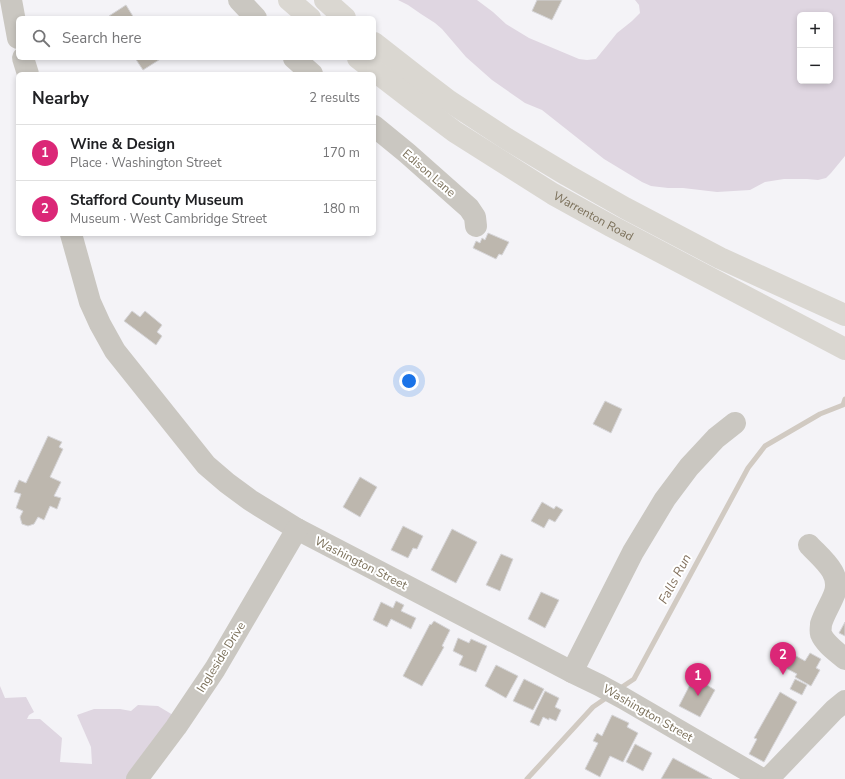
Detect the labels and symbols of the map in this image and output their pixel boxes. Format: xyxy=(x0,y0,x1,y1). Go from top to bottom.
street label: Edison Lane xyxy=(399,146,459,200)
street label: Warrenton Road xyxy=(550,188,636,244)
your location xyxy=(399,371,419,391)
street label: Washington Street xyxy=(312,533,411,594)
water label: Falls Run xyxy=(654,551,696,607)
street label: Ingleside Drive xyxy=(193,619,249,695)
pin: 2 xyxy=(770,642,796,675)
pin: 1 xyxy=(685,663,711,696)
street label: Washington Street xyxy=(600,681,697,746)

